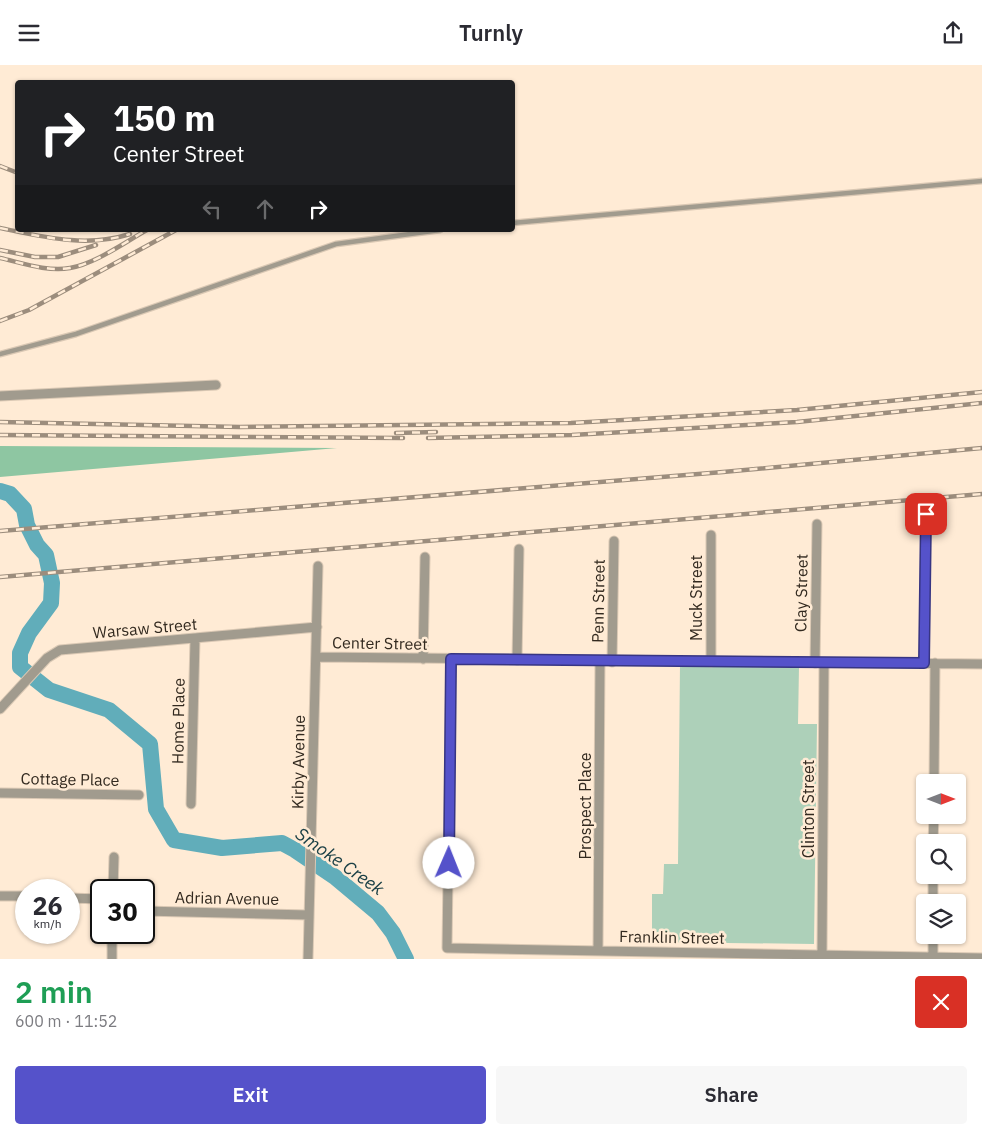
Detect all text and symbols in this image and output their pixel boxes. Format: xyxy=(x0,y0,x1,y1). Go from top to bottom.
text: Turnly xyxy=(459,18,523,47)
icon: menu xyxy=(15,19,43,47)
icon: share xyxy=(939,19,967,47)
text: 150 m xyxy=(113,95,216,141)
icon: right xyxy=(30,100,95,165)
text: Center Street xyxy=(113,139,245,168)
icon: left xyxy=(198,195,226,223)
icon: ahead xyxy=(251,195,279,223)
icon: right xyxy=(304,195,332,223)
pin xyxy=(905,493,947,535)
icon: arrive xyxy=(912,500,940,528)
street label: Clay Street xyxy=(790,554,812,632)
street label: Muck Street xyxy=(686,555,706,641)
street label: Penn Street xyxy=(587,559,609,643)
street label: Warsaw Street xyxy=(92,613,198,643)
street label: Center Street xyxy=(332,632,428,654)
street label: Home Place xyxy=(167,678,189,764)
street label: Kirby Avenue xyxy=(287,714,309,809)
street label: Prospect Place xyxy=(575,752,595,859)
street label: Clinton Street xyxy=(798,760,818,858)
street label: Cottage Place xyxy=(20,768,120,790)
north arrow xyxy=(916,774,966,824)
map controls xyxy=(916,774,966,944)
water label: Smoke Creek xyxy=(291,822,389,900)
button: search xyxy=(916,834,966,884)
position arrow xyxy=(422,836,474,888)
speed limit sign: 30 xyxy=(90,879,155,944)
street label: Adrian Avenue xyxy=(175,887,279,909)
text: 26 xyxy=(32,889,63,922)
button: layers xyxy=(916,894,966,944)
text: km/h xyxy=(33,916,62,931)
street label: Franklin Street xyxy=(619,926,725,948)
text: 2 min xyxy=(15,972,93,1011)
button: close xyxy=(915,976,967,1028)
text: 600 m · 11:52 xyxy=(15,1011,117,1031)
button: Exit xyxy=(15,1066,486,1124)
button: Share xyxy=(496,1066,967,1124)

